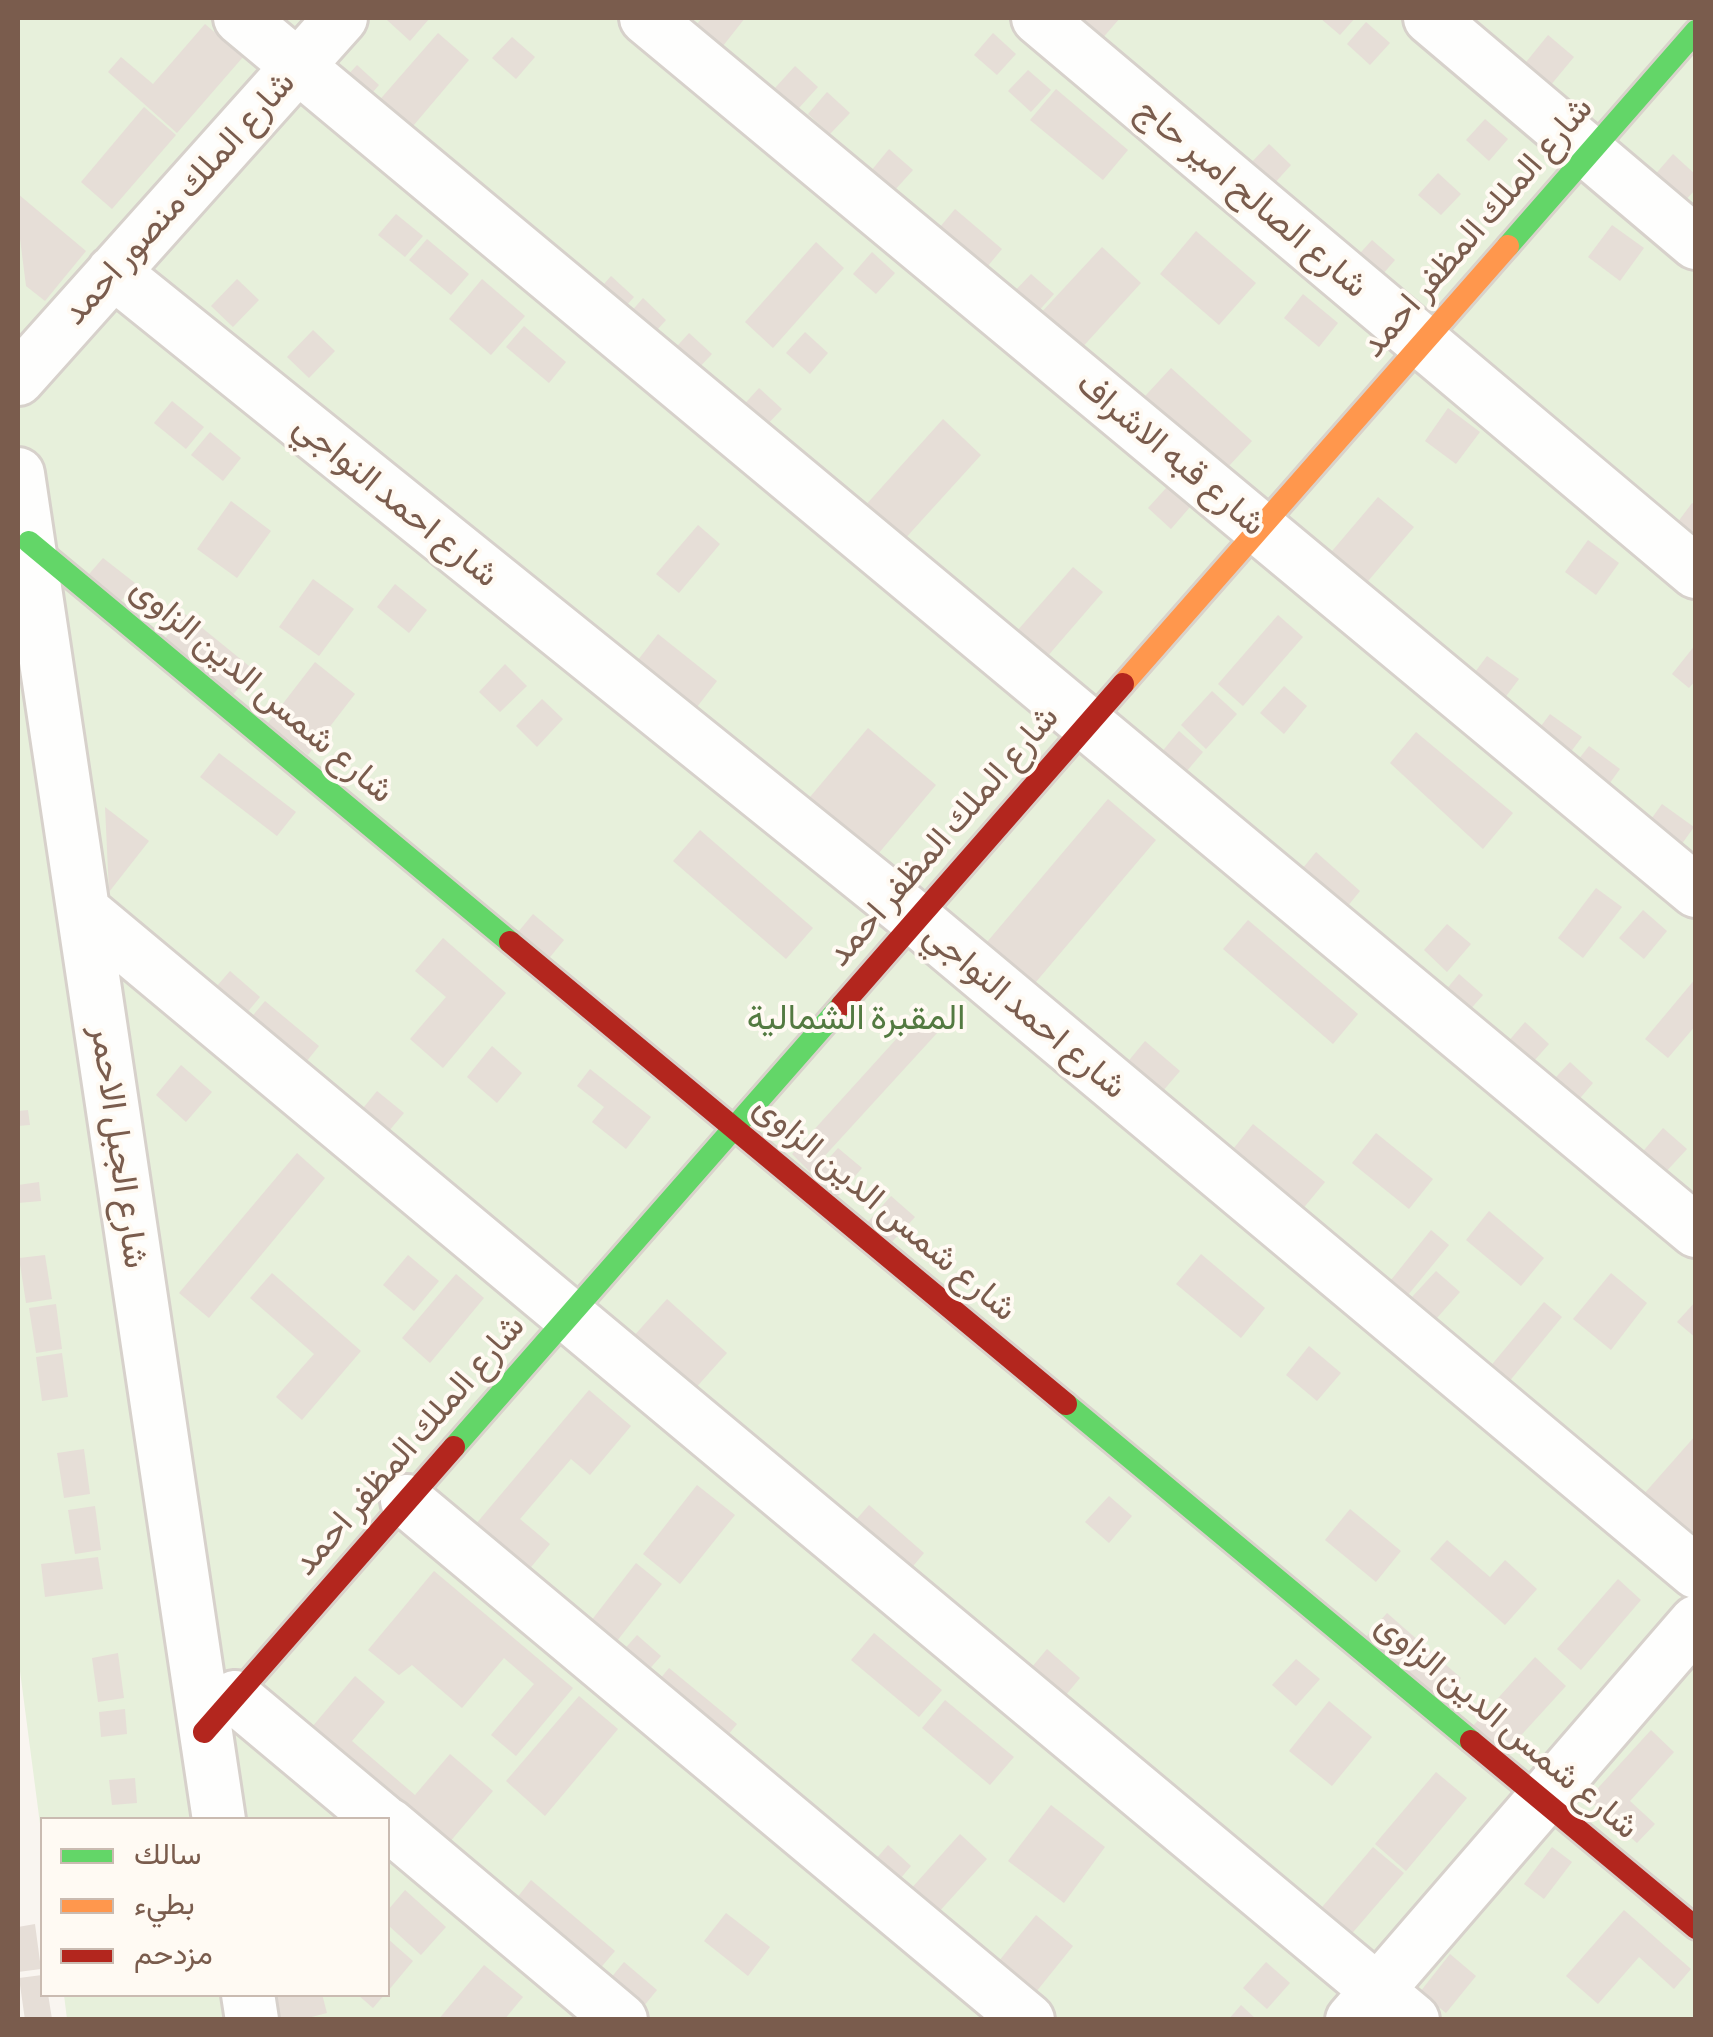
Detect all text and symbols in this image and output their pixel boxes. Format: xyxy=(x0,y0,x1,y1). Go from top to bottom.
street label: شارع الملك منصور احمد xyxy=(54,62,304,334)
street label: شارع الملك المظفر احمد xyxy=(1352,88,1602,366)
street label: شارع الصالح امير حاج xyxy=(1128,89,1376,307)
street label: شارع قبه الاشراف xyxy=(1068,363,1274,545)
street label: شارع احمد النواجي xyxy=(285,405,507,597)
street label: شارع شمس الدين الزاوى xyxy=(122,568,402,812)
street label: شارع الملك المظفر احمد xyxy=(818,697,1068,975)
street label: شارع احمد النواجي xyxy=(915,914,1135,1108)
park label: المقبرة الشمالية xyxy=(747,997,965,1039)
street label: شارع الجبل الاحمر xyxy=(81,1023,157,1271)
street label: شارع شمس الدين الزاوى xyxy=(745,1086,1025,1330)
street label: شارع الملك المظفر احمد xyxy=(284,1306,534,1584)
street label: شارع شمس الدين الزاوى xyxy=(1367,1604,1647,1848)
legend xyxy=(40,1817,390,1997)
text: سالك xyxy=(134,1840,201,1870)
text: بطيء xyxy=(134,1890,195,1920)
text: مزدحم xyxy=(134,1940,213,1970)

